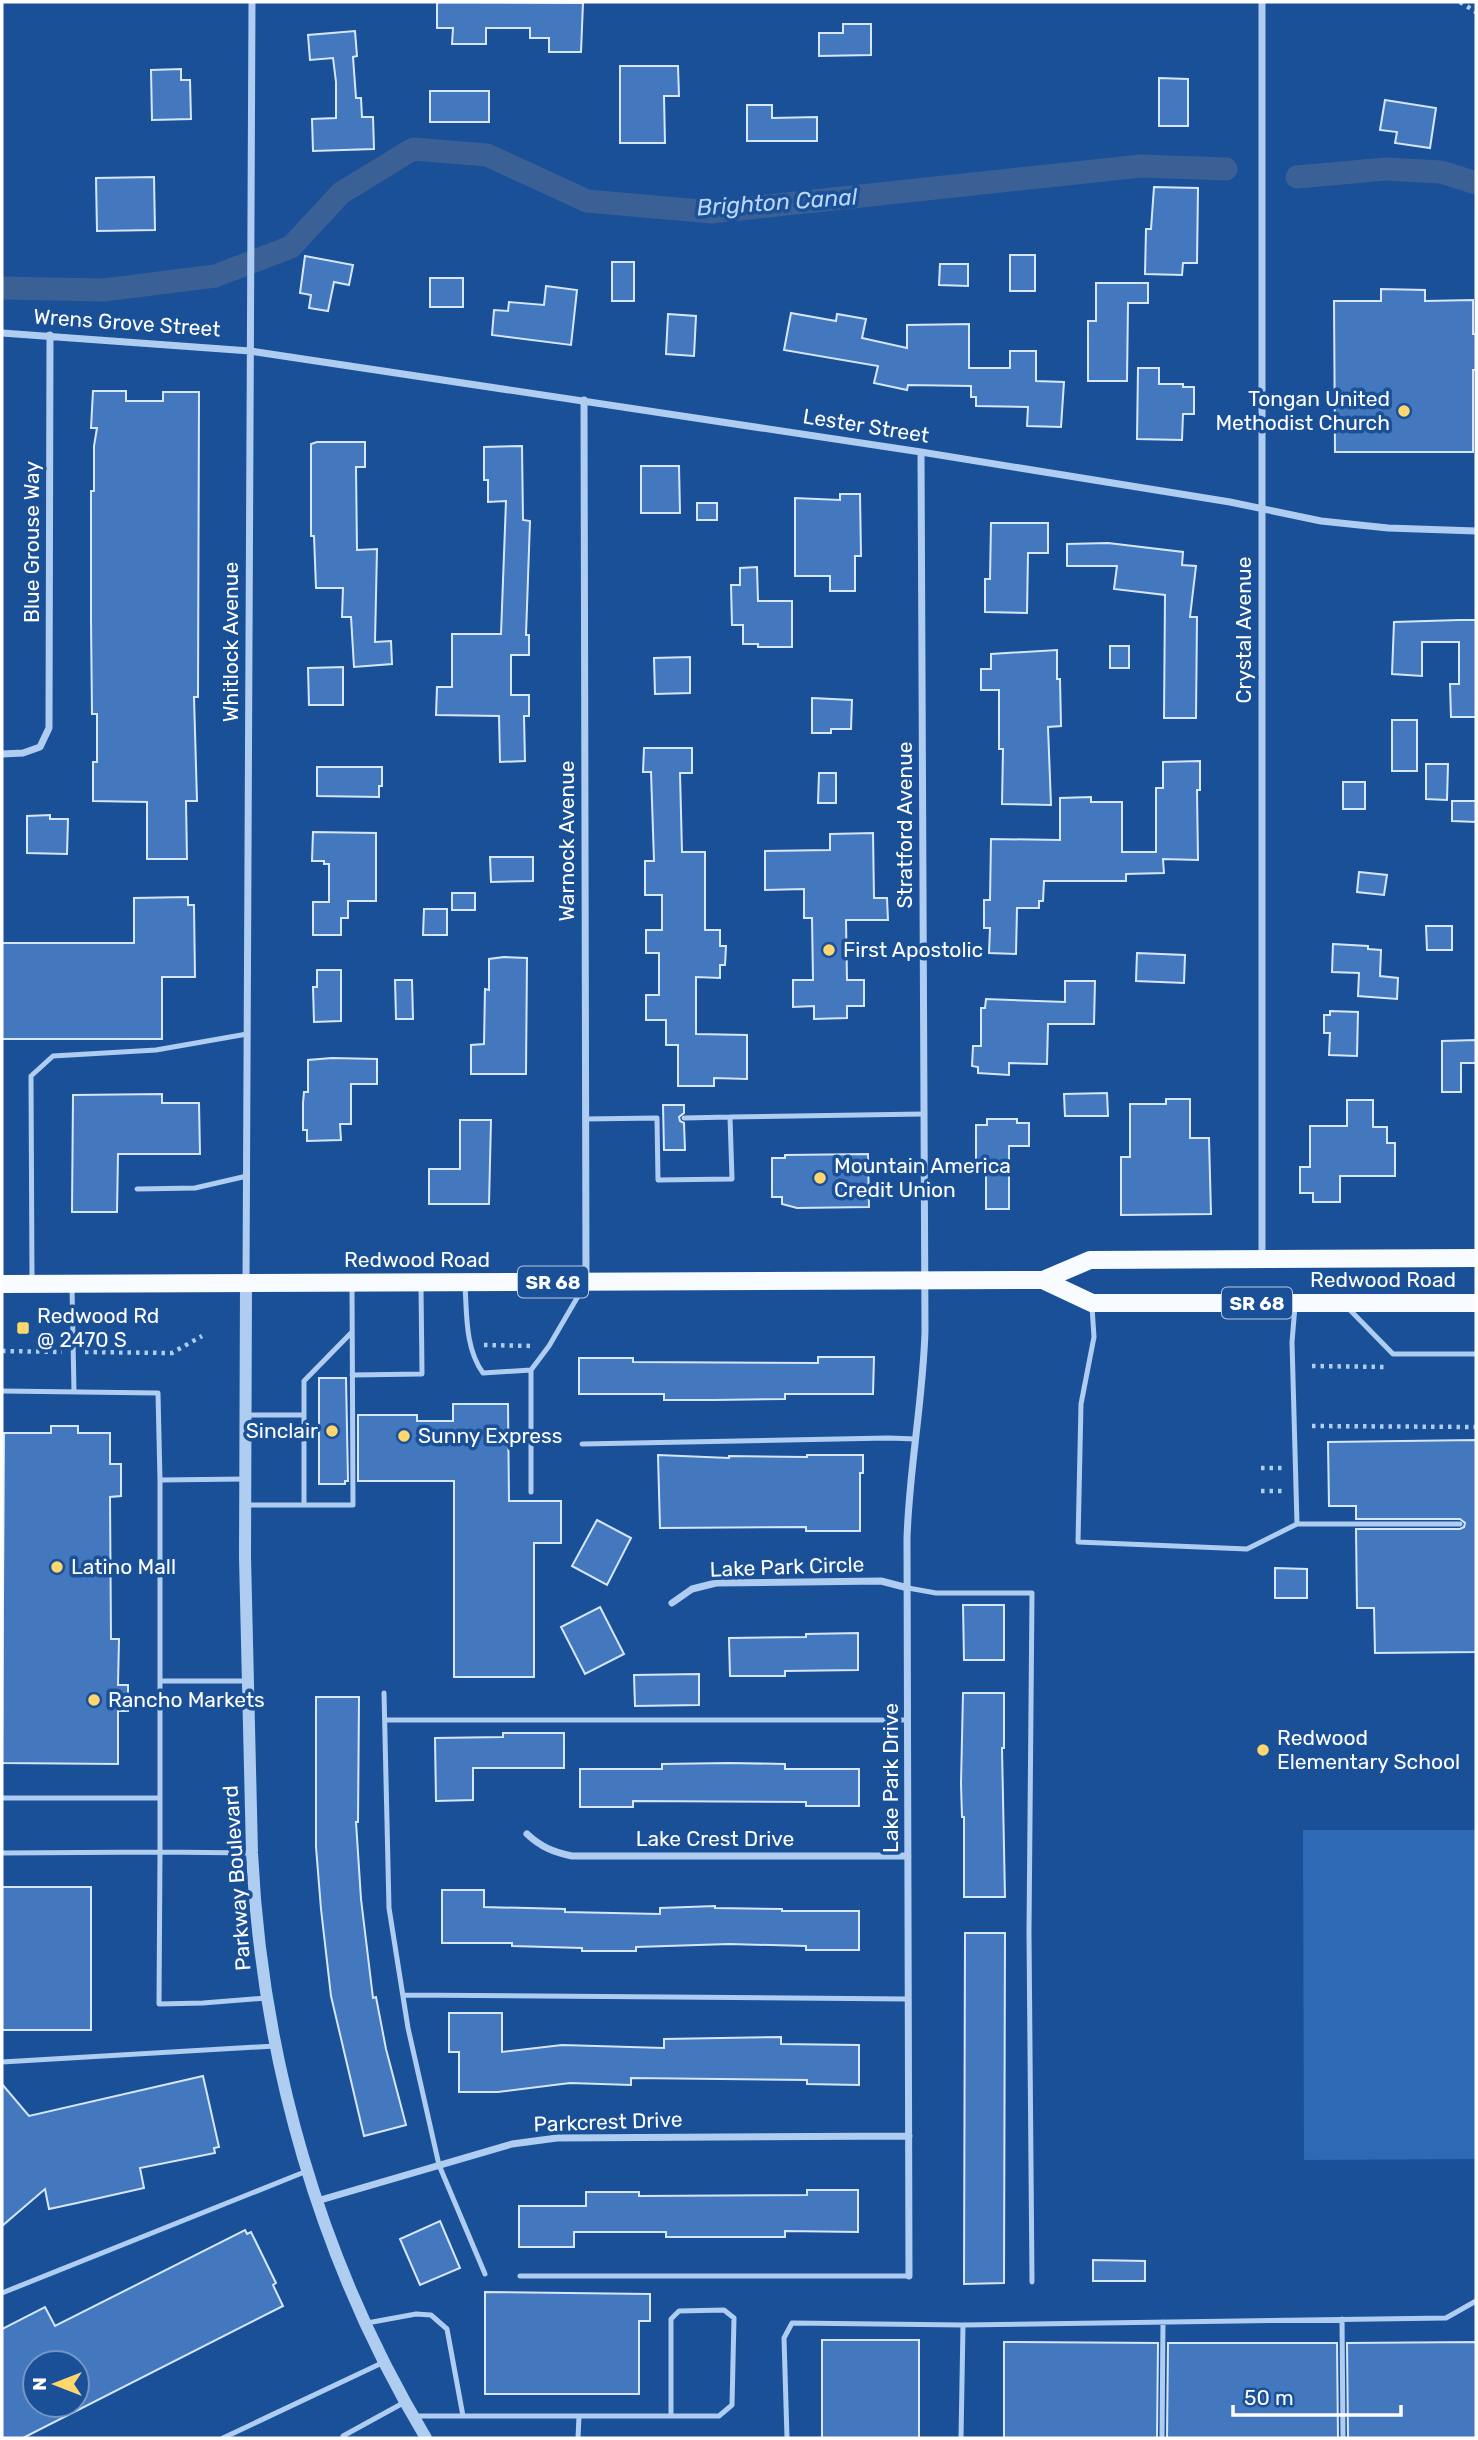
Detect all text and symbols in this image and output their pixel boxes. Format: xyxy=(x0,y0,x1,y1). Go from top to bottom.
water label: Brighton Canal xyxy=(696,182,859,222)
street label: Wrens Grove Street xyxy=(33,303,221,342)
place label: Tongan United Methodist Church xyxy=(1215,386,1390,435)
street label: Lester Street xyxy=(801,403,931,448)
marker: Tongan United Methodist Church xyxy=(1396,403,1412,419)
street label: Blue Grouse Way xyxy=(19,461,44,623)
street label: Crystal Avenue xyxy=(1231,557,1256,703)
street label: Whitlock Avenue xyxy=(218,562,243,722)
street label: Stratford Avenue xyxy=(892,741,917,909)
street label: Warnock Avenue xyxy=(554,760,579,922)
place label: First Apostolic xyxy=(843,937,983,962)
marker: First Apostolic xyxy=(821,942,837,958)
place label: Mountain America Credit Union xyxy=(834,1153,1011,1202)
marker: Mountain America Credit Union xyxy=(812,1170,828,1186)
street label: Redwood Road xyxy=(344,1247,490,1272)
road number: SR 68 xyxy=(518,1266,588,1298)
street label: Redwood Road xyxy=(1310,1267,1456,1292)
road number: SR 68 xyxy=(1222,1288,1292,1318)
place label: Redwood Rd @ 2470 S xyxy=(37,1303,159,1352)
marker: Redwood Rd @ 2470 S xyxy=(15,1320,31,1336)
place label: Sinclair xyxy=(246,1418,318,1443)
marker: Sinclair xyxy=(324,1423,340,1439)
place label: Sunny Express xyxy=(418,1423,563,1448)
marker: Sunny Express xyxy=(396,1428,412,1444)
street label: Lake Park Circle xyxy=(709,1551,865,1582)
place label: Latino Mall xyxy=(71,1554,176,1579)
marker: Latino Mall xyxy=(49,1559,65,1575)
place label: Rancho Markets xyxy=(108,1687,265,1712)
marker: Rancho Markets xyxy=(86,1692,102,1708)
street label: Lake Park Drive xyxy=(878,1703,903,1853)
place label: Redwood Elementary School xyxy=(1277,1725,1460,1774)
marker: Redwood Elementary School xyxy=(1255,1742,1271,1758)
street label: Parkway Boulevard xyxy=(218,1784,255,1972)
street label: Lake Crest Drive xyxy=(636,1826,794,1851)
street label: Parkcrest Drive xyxy=(533,2106,683,2137)
north arrow xyxy=(21,2349,91,2419)
scale bar xyxy=(1233,2374,1401,2418)
text: N xyxy=(28,2377,51,2391)
text: 50 m xyxy=(1244,2385,1294,2410)

